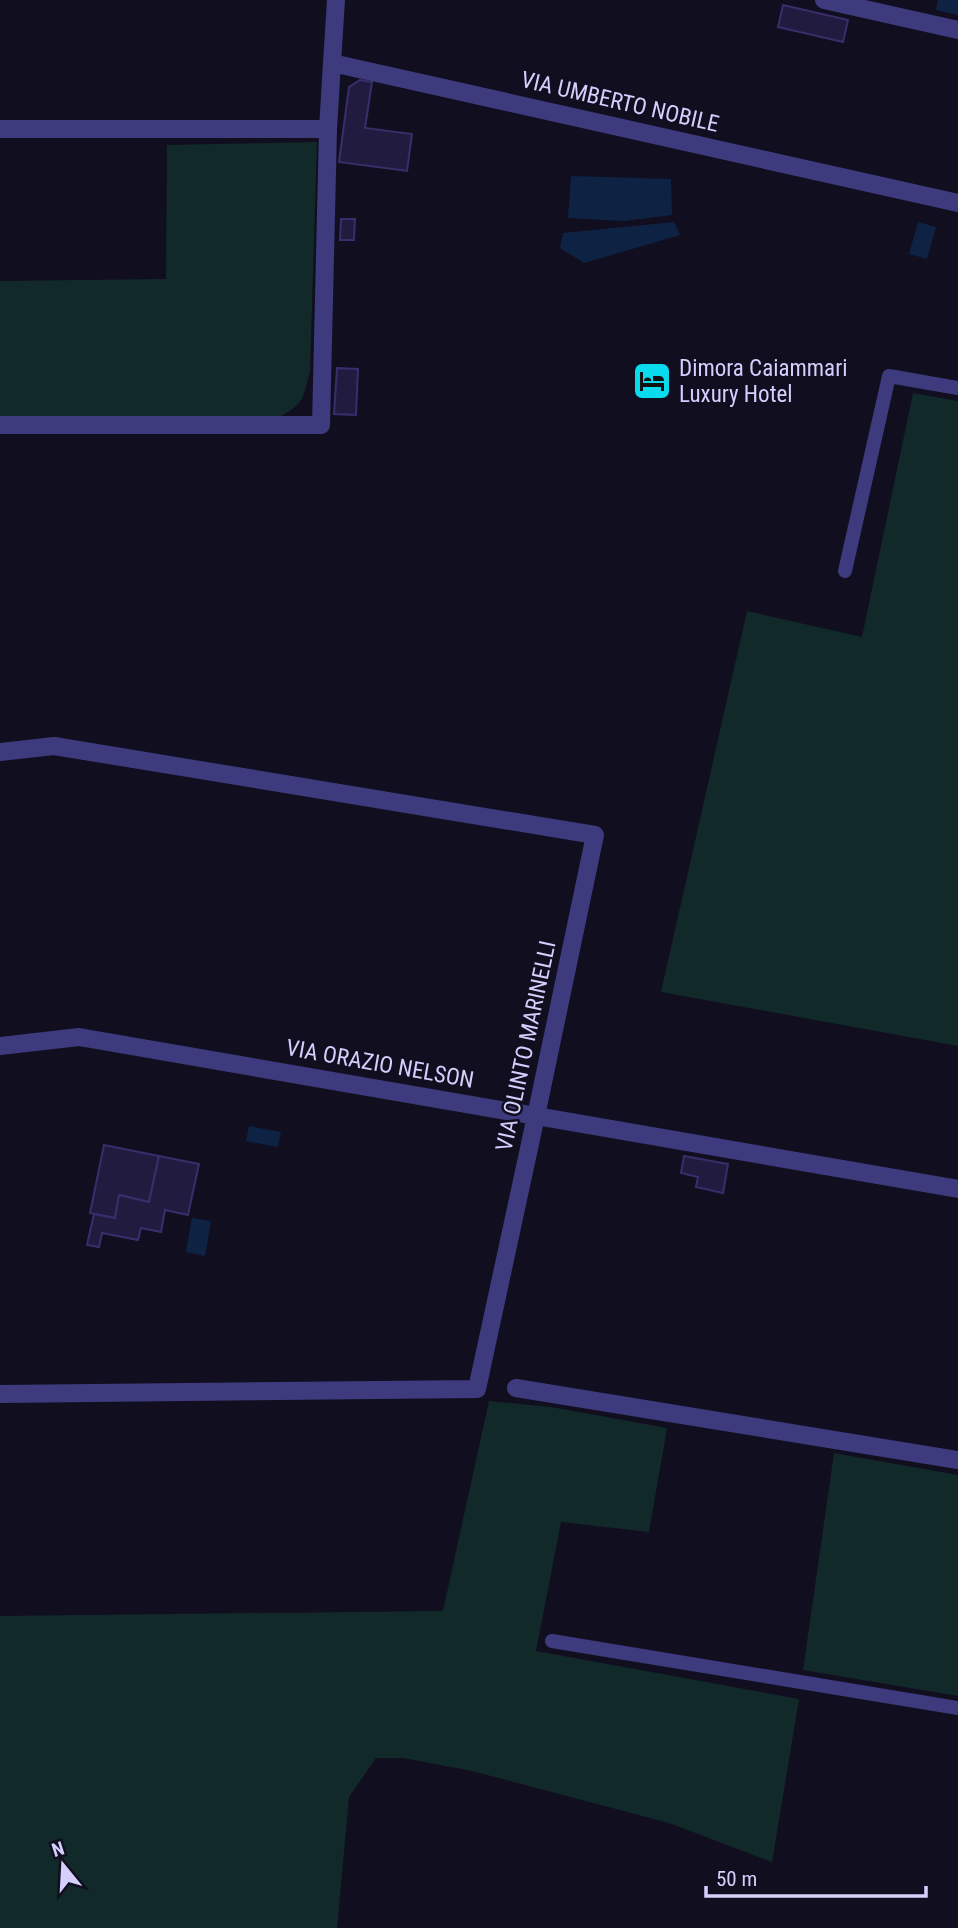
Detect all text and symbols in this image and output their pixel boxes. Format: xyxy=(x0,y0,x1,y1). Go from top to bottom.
street label: VIA UMBERTO NOBILE xyxy=(518,66,722,138)
place label: Dimora Caiammari Luxury Hotel xyxy=(679,355,847,408)
hotel icon: Dimora Caiammari Luxury Hotel xyxy=(631,360,673,402)
street label: VIA OLINTO MARINELLI xyxy=(490,938,562,1154)
street label: VIA ORAZIO NELSON xyxy=(284,1034,476,1094)
north arrow xyxy=(28,1830,98,1900)
text: N xyxy=(49,1837,67,1862)
scale bar xyxy=(706,1854,926,1898)
text: 50 m xyxy=(716,1867,757,1891)

